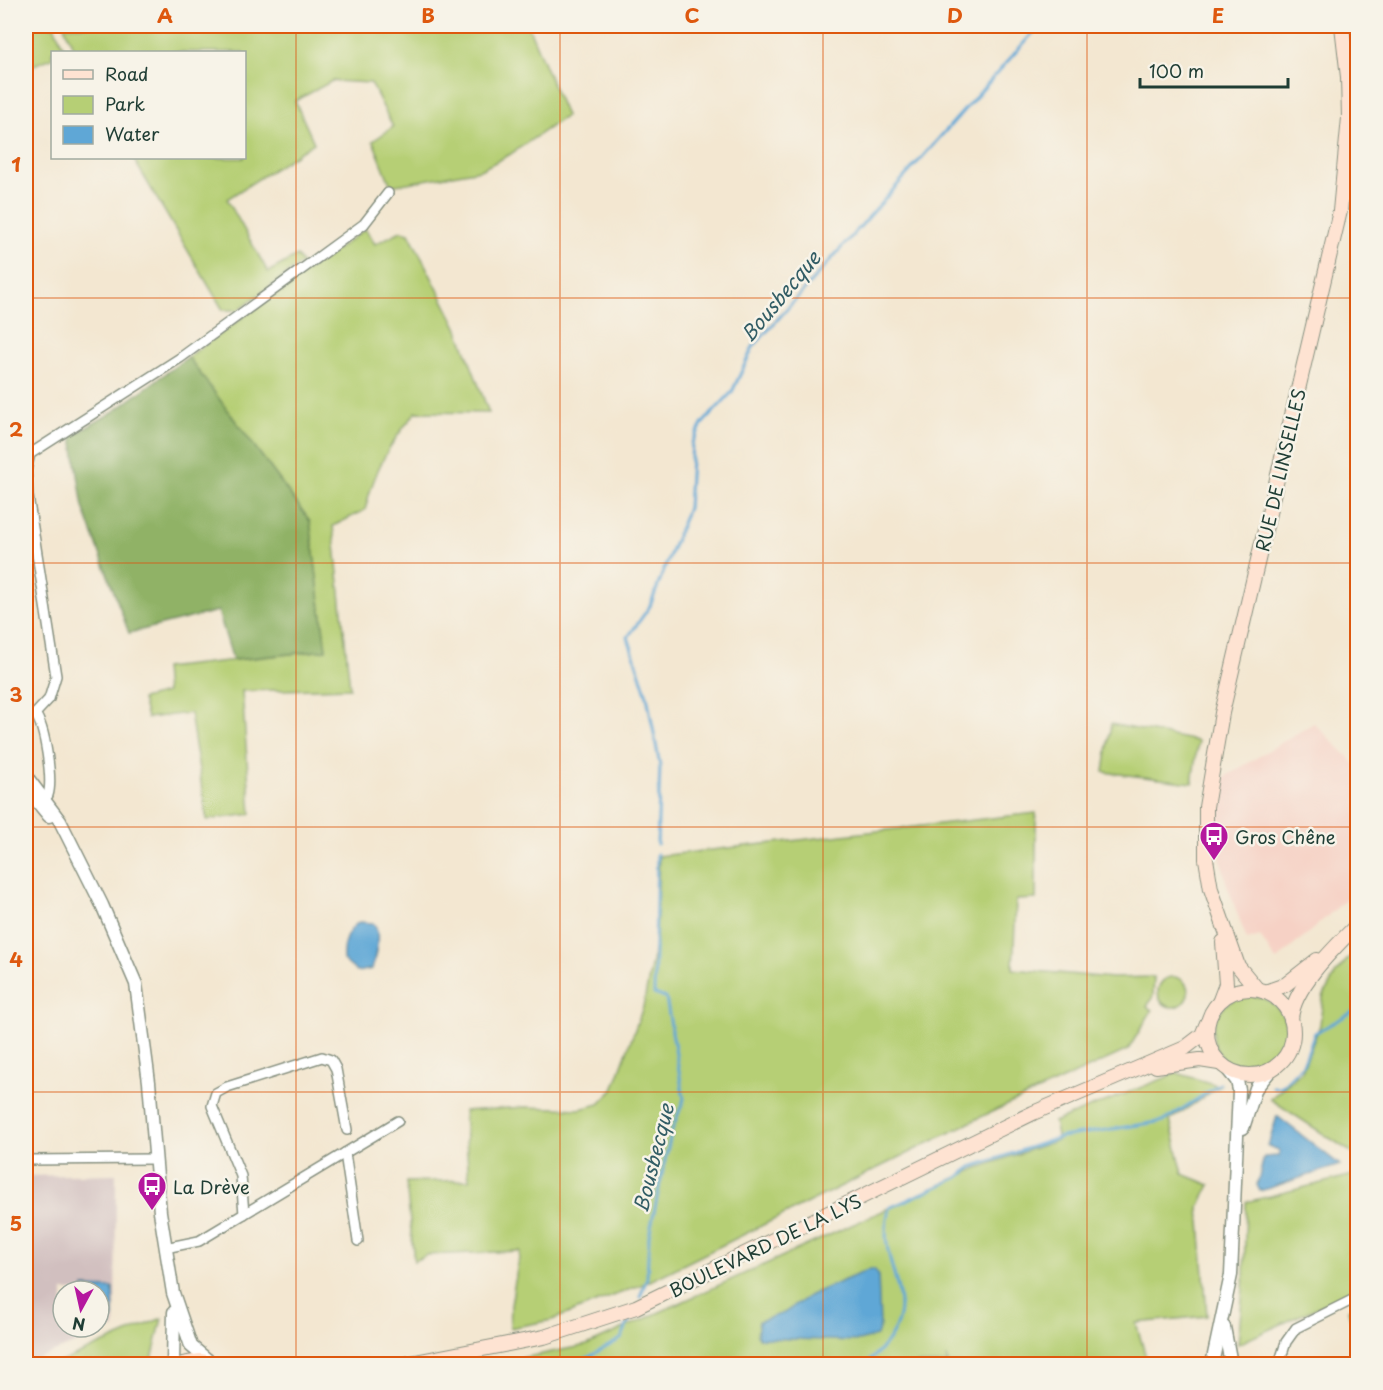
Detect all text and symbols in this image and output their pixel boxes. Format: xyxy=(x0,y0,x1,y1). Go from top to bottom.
text: A xyxy=(157,0,173,30)
text: B xyxy=(421,0,435,30)
text: C xyxy=(684,0,700,30)
text: D xyxy=(947,0,963,30)
text: E xyxy=(1212,0,1224,30)
legend xyxy=(51,51,246,159)
scale bar xyxy=(1140,51,1288,89)
text: 100 m xyxy=(1149,57,1204,84)
text: Road xyxy=(105,60,149,87)
text: Park xyxy=(105,90,145,117)
text: Water xyxy=(105,120,160,147)
text: 1 xyxy=(11,149,21,179)
water label: Bousbecque xyxy=(733,243,828,348)
street label: RUE DE LINSELLES xyxy=(1248,386,1312,554)
text: 2 xyxy=(9,414,23,444)
text: 3 xyxy=(9,679,23,709)
bus stop icon: Gros Chêne xyxy=(1198,820,1230,862)
place label: Gros Chêne xyxy=(1235,823,1336,850)
text: 4 xyxy=(9,944,23,974)
water label: Bousbecque xyxy=(625,1099,681,1216)
bus stop icon: La Drève xyxy=(136,1170,168,1212)
place label: La Drève xyxy=(173,1173,250,1200)
street label: BOULEVARD DE LA LYS xyxy=(664,1187,866,1303)
text: 5 xyxy=(10,1208,22,1238)
north arrow xyxy=(51,1279,111,1339)
text: N xyxy=(71,1312,87,1338)

